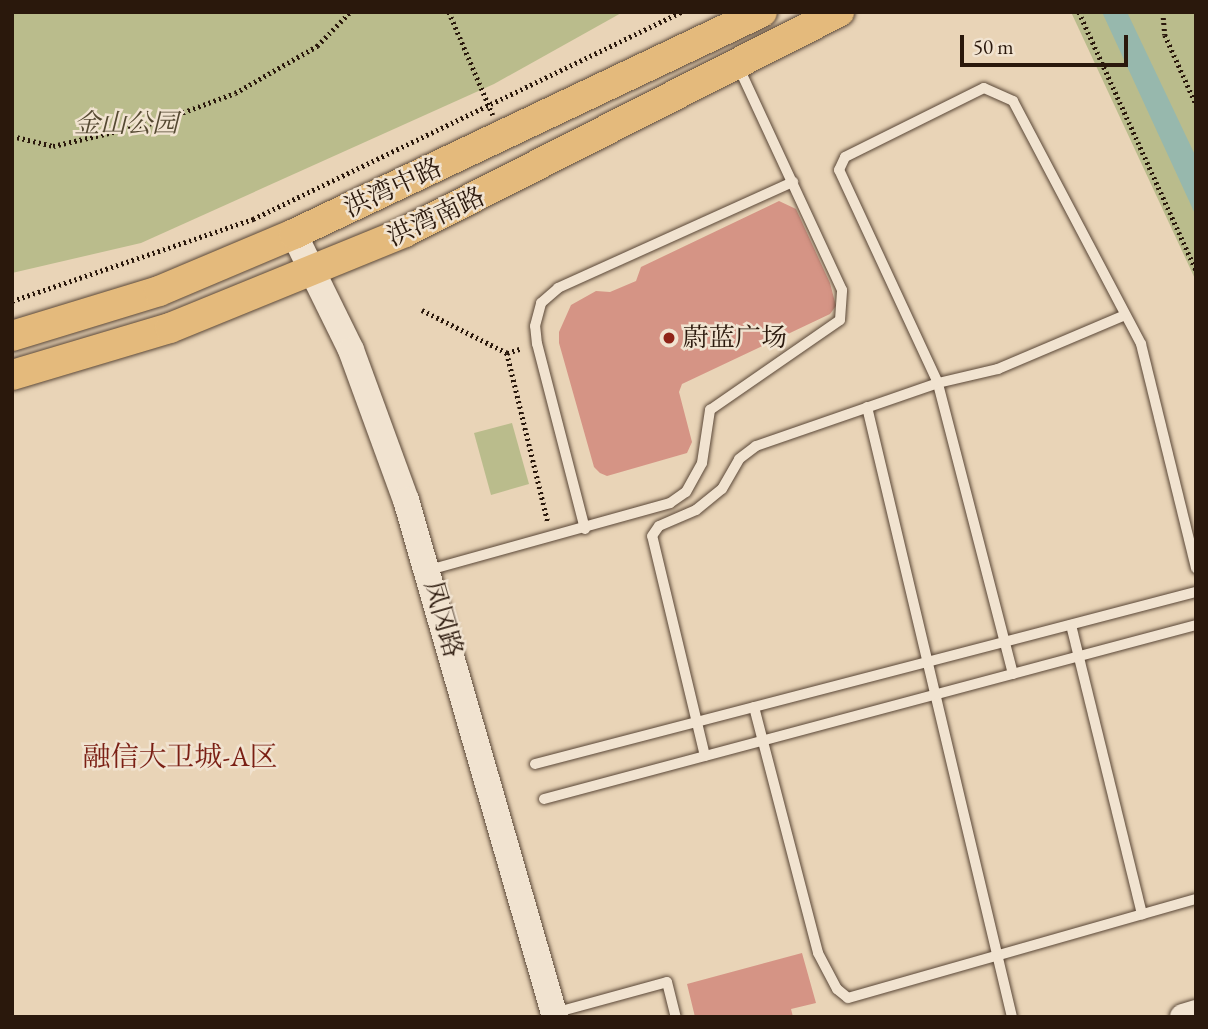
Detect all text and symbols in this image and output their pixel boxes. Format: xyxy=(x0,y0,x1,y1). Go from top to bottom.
scale bar xyxy=(963,21,1131,65)
text: 50 m xyxy=(973,33,1014,60)
park label: 金山公园 xyxy=(74,108,178,140)
street label: 洪湾中路 xyxy=(339,152,447,224)
street label: 洪湾南路 xyxy=(382,181,490,253)
place label: 蔚蓝广场 xyxy=(683,322,787,354)
marker: 蔚蓝广场 xyxy=(661,330,677,346)
street label: 凤冈路 xyxy=(417,577,469,661)
district label: 融信大卫城-A区 xyxy=(82,739,278,773)

